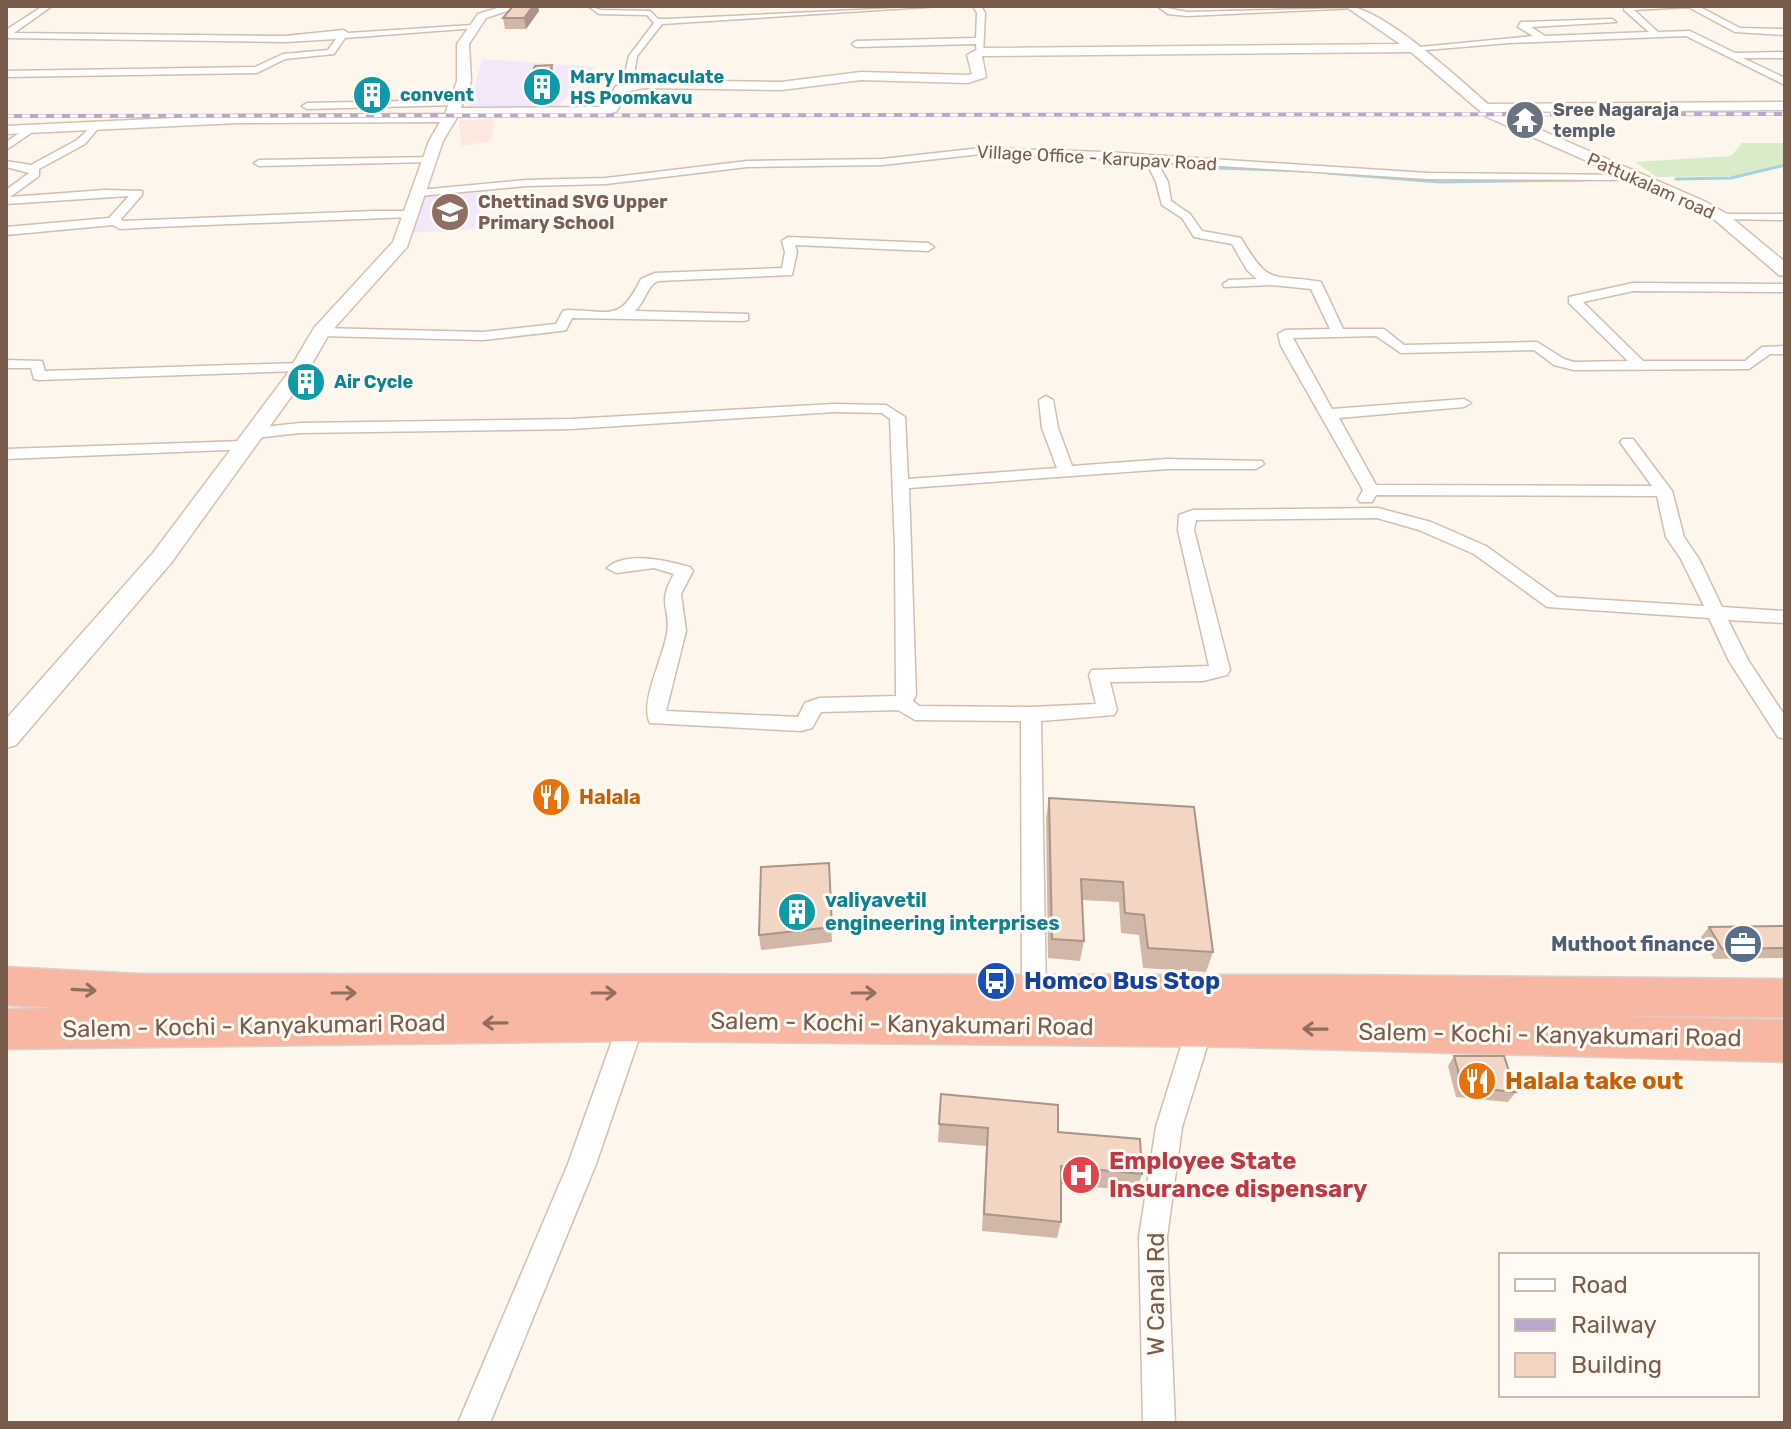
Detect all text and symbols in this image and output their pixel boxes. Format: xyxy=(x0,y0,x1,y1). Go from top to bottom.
building icon: Mary Immaculate HS Poomkavu xyxy=(521,66,563,108)
place label: Mary Immaculate HS Poomkavu xyxy=(570,66,725,109)
building icon: convent xyxy=(351,74,393,116)
place label: convent xyxy=(400,84,474,106)
temple icon: Sree Nagaraja temple xyxy=(1504,99,1546,141)
place label: Sree Nagaraja temple xyxy=(1553,99,1679,142)
street label: Village Office - Karupav Road xyxy=(976,141,1218,175)
street label: Pattukalam road xyxy=(1584,148,1718,224)
school or university icon: Chettinad SVG Upper Primary School xyxy=(429,191,471,233)
place label: Chettinad SVG Upper Primary School xyxy=(478,191,667,234)
building icon: Air Cycle xyxy=(285,361,327,403)
place label: Air Cycle xyxy=(334,371,413,393)
restaurant icon: Halala xyxy=(530,776,572,818)
place label: Halala xyxy=(579,785,641,809)
place label: valiyavetil engineering interprises xyxy=(825,888,1060,935)
building icon: valiyavetil engineering interprises xyxy=(776,891,818,933)
office icon: Muthoot finance xyxy=(1722,923,1764,965)
place label: Muthoot finance xyxy=(1551,932,1715,956)
bus stop icon: Homco Bus Stop xyxy=(975,960,1017,1002)
place label: Homco Bus Stop xyxy=(1024,967,1220,995)
one-way arrow xyxy=(70,983,97,998)
one-way arrow xyxy=(330,985,357,1001)
one-way arrow xyxy=(590,985,617,1001)
one-way arrow xyxy=(850,985,877,1001)
street label: Salem - Kochi - Kanyakumari Road xyxy=(710,1007,1094,1041)
street label: Salem - Kochi - Kanyakumari Road xyxy=(62,1009,446,1043)
one-way arrow xyxy=(482,1015,509,1031)
street label: Salem - Kochi - Kanyakumari Road xyxy=(1358,1018,1742,1052)
one-way arrow xyxy=(1302,1021,1329,1037)
restaurant icon: Halala take out xyxy=(1456,1060,1498,1102)
place label: Halala take out xyxy=(1505,1067,1683,1095)
place label: Employee State Insurance dispensary xyxy=(1109,1147,1367,1203)
hospital icon: Employee State Insurance dispensary xyxy=(1060,1154,1102,1196)
street label: W Canal Rd xyxy=(1142,1232,1170,1356)
legend xyxy=(1499,1253,1759,1397)
text: Road xyxy=(1571,1271,1628,1299)
text: Railway xyxy=(1571,1311,1657,1339)
text: Building xyxy=(1571,1351,1662,1379)

